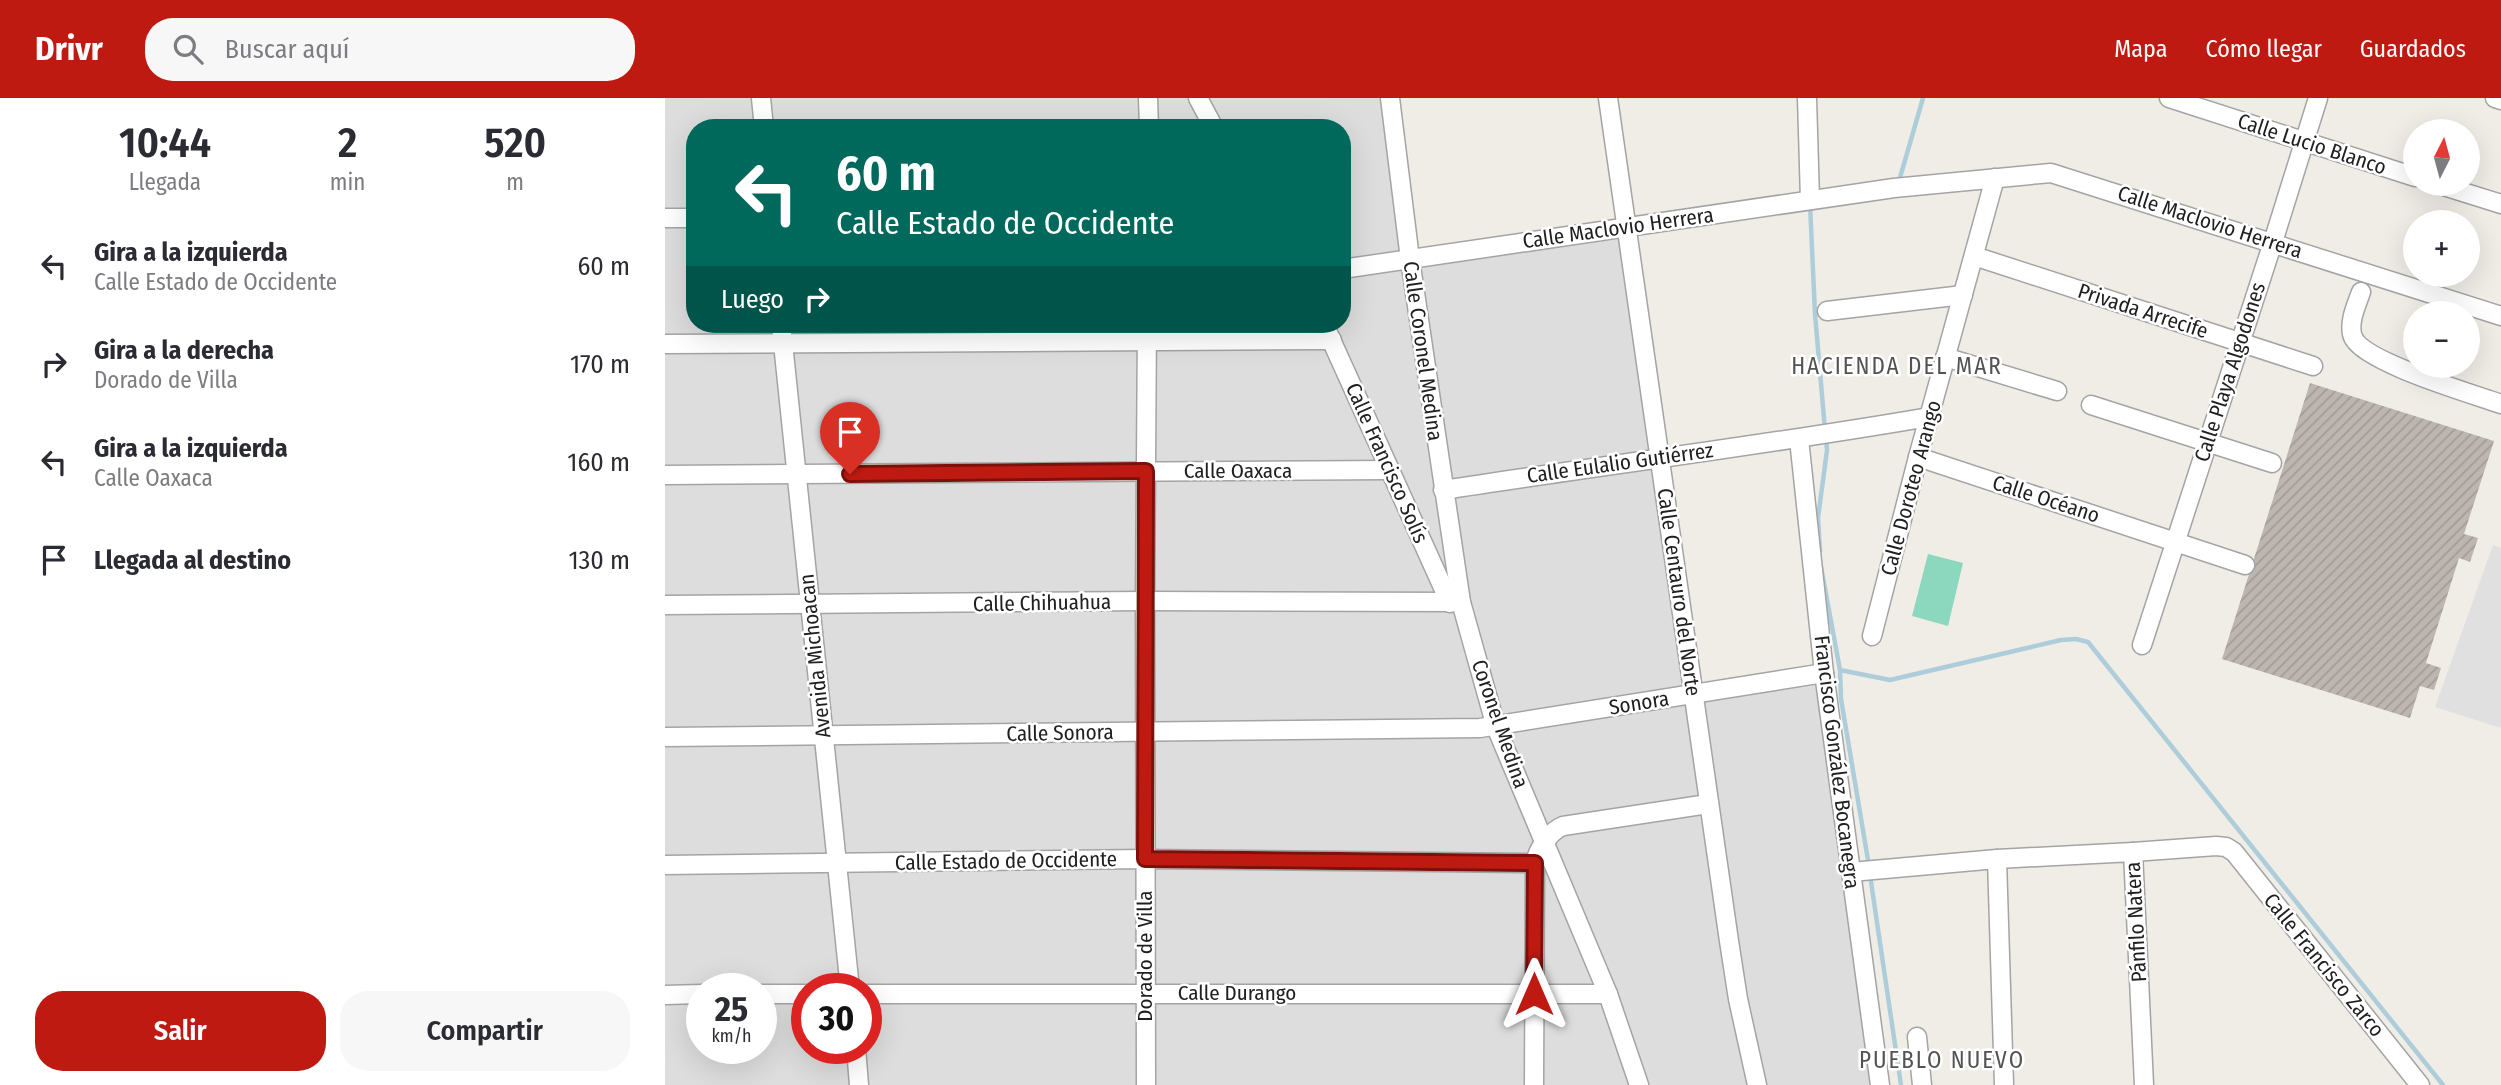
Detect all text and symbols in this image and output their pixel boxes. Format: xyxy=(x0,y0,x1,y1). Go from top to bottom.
search box xyxy=(145,18,635,81)
text: Drivr xyxy=(35,29,103,69)
icon: search xyxy=(169,30,207,68)
text: Buscar aquí xyxy=(225,34,349,65)
text: Mapa xyxy=(2114,35,2167,63)
text: Cómo llegar xyxy=(2205,35,2322,63)
text: Guardados xyxy=(2360,35,2466,63)
street label: Calle Lucio Blanco xyxy=(2234,108,2390,180)
text: 10:44 xyxy=(119,118,211,168)
text: 2 xyxy=(338,118,357,168)
text: 520 xyxy=(484,118,546,168)
north arrow xyxy=(2403,119,2480,196)
map controls xyxy=(2403,119,2480,378)
text: 60 m xyxy=(836,144,936,203)
icon: left xyxy=(721,147,812,238)
text: Llegada xyxy=(129,168,201,196)
text: min xyxy=(330,168,365,196)
text: m xyxy=(506,168,524,196)
street label: Calle Maclovio Herrera xyxy=(2114,180,2306,264)
street label: Calle Maclovio Herrera xyxy=(1521,202,1715,254)
text: Calle Estado de Occidente xyxy=(836,204,1174,242)
button: + xyxy=(2403,210,2480,287)
text: Gira a la izquierda xyxy=(94,237,288,268)
icon: left xyxy=(35,247,73,285)
text: 60 m xyxy=(577,251,630,282)
street label: Calle Coronel Medina xyxy=(1398,260,1448,442)
text: Calle Estado de Occidente xyxy=(94,268,337,296)
street label: Privada Arrecife xyxy=(2075,278,2211,344)
street label: Calle Playa Algodones xyxy=(2189,279,2271,465)
icon: right xyxy=(798,280,836,318)
text: Luego xyxy=(721,284,784,315)
button: − xyxy=(2403,301,2480,378)
text: Gira a la derecha xyxy=(94,335,274,366)
icon: right xyxy=(35,345,73,383)
text: 170 m xyxy=(570,349,630,380)
district label: HACIENDA DEL MAR xyxy=(1791,352,2003,380)
text: Dorado de Villa xyxy=(94,366,238,394)
street label: Calle Francisco Solís xyxy=(1340,379,1434,547)
street label: Calle Doroteo Arango xyxy=(1875,397,1947,579)
pin xyxy=(820,402,880,474)
icon: arrive xyxy=(831,413,869,451)
text: Gira a la izquierda xyxy=(94,433,288,464)
street label: Calle Eulalio Gutiérrez xyxy=(1525,437,1715,489)
icon: left xyxy=(35,443,73,481)
text: 160 m xyxy=(567,447,630,478)
street label: Calle Oaxaca xyxy=(1184,458,1292,484)
text: Calle Oaxaca xyxy=(94,464,213,492)
street label: Calle Océano xyxy=(1989,469,2103,529)
street label: Calle Centauro del Norte xyxy=(1652,487,1706,697)
icon: arrive xyxy=(35,541,73,579)
text: Llegada al destino xyxy=(94,545,291,576)
text: 130 m xyxy=(568,545,630,576)
street label: Avenida Michoacan xyxy=(793,573,837,739)
street label: Calle Chihuahua xyxy=(973,589,1111,617)
street label: Francisco González Bocanegra xyxy=(1809,634,1865,890)
street label: Coronel Medina xyxy=(1466,656,1534,792)
street label: Sonora xyxy=(1607,685,1671,721)
street label: Calle Sonora xyxy=(1006,719,1114,747)
street label: Calle Estado de Occidente xyxy=(895,846,1117,876)
street label: Pánfilo Natera xyxy=(2120,861,2152,983)
street label: Calle Francisco Zarco xyxy=(2258,888,2390,1042)
street label: Dorado de Villa xyxy=(1132,890,1158,1022)
position arrow xyxy=(1497,957,1571,1031)
speed limit sign: 30 xyxy=(791,973,882,1064)
street label: Calle Durango xyxy=(1178,980,1296,1006)
text: 25 xyxy=(715,988,748,1030)
button: Salir xyxy=(35,991,326,1071)
button: Compartir xyxy=(340,991,630,1071)
text: km/h xyxy=(711,1025,752,1047)
district label: PUEBLO NUEVO xyxy=(1859,1046,2025,1074)

